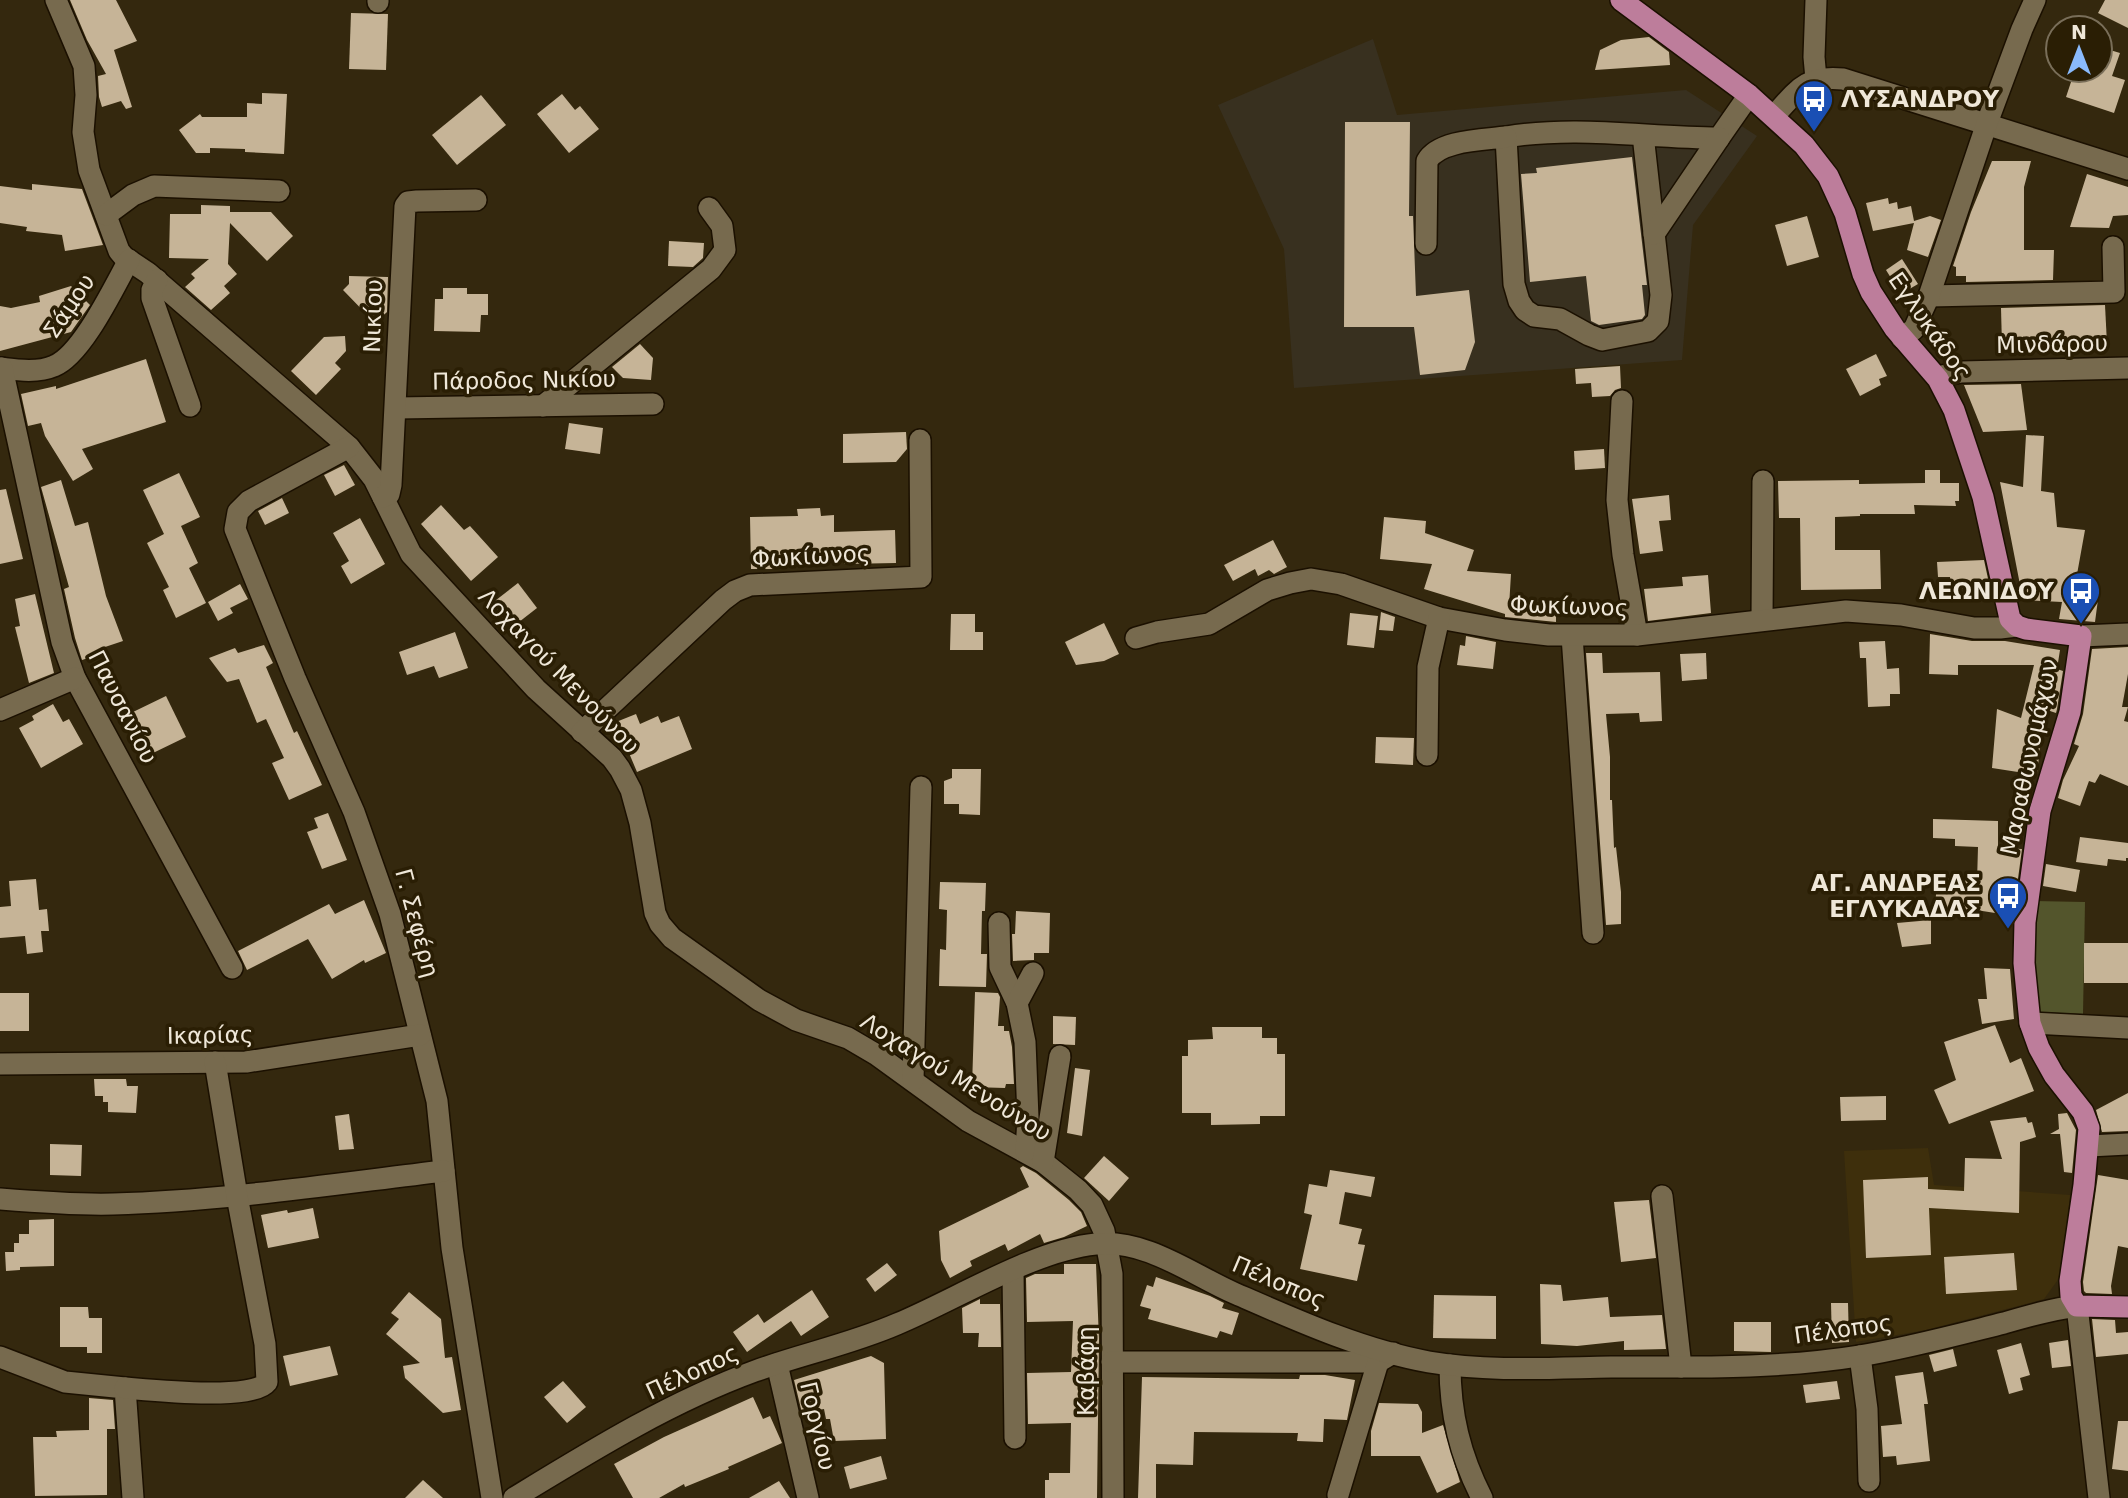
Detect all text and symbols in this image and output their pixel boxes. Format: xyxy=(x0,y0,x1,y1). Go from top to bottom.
north arrow xyxy=(2044,14,2114,84)
text: N xyxy=(2071,21,2087,43)
bus stop icon: ΛΥΣΑΝΔΡΟΥ xyxy=(1793,78,1835,133)
place label: ΛΥΣΑΝΔΡΟΥ xyxy=(1841,86,1999,112)
street label: Εγλυκάδος xyxy=(1883,267,1977,385)
street label: Σάμου xyxy=(38,269,100,343)
street label: Νικίου xyxy=(359,279,387,353)
street label: Μινδάρου xyxy=(1996,330,2108,358)
street label: Πάροδος Νικίου xyxy=(432,365,616,395)
street label: Φωκίωνος xyxy=(751,540,871,572)
bus stop icon: ΛΕΩΝΙΔΟΥ xyxy=(2060,570,2102,625)
place label: ΛΕΩΝΙΔΟΥ xyxy=(1919,578,2054,604)
street label: Λοχαγού Μενούνου xyxy=(473,583,645,759)
street label: Φωκίωνος xyxy=(1509,591,1629,621)
street label: Παυσανίου xyxy=(83,646,163,768)
street label: Μαραθωνομάχων xyxy=(1995,656,2063,858)
street label: Γ. Σεφέρη xyxy=(390,866,444,980)
place label: ΑΓ. ΑΝΔΡΕΑΣ ΕΓΛΥΚΑΔΑΣ xyxy=(1811,870,1981,922)
bus stop icon: ΑΓ. ΑΝΔΡΕΑΣ ΕΓΛΥΚΑΔΑΣ xyxy=(1987,875,2029,930)
street label: Λοχαγού Μενούνου xyxy=(856,1008,1056,1146)
street label: Ικαρίας xyxy=(167,1021,253,1049)
street label: Πέλοπος xyxy=(1228,1251,1330,1313)
street label: Πέλοπος xyxy=(1792,1309,1894,1349)
street label: Καβάφη xyxy=(1073,1326,1099,1416)
street label: Πέλοπος xyxy=(642,1339,742,1405)
street label: Γοργίου xyxy=(795,1379,841,1473)

